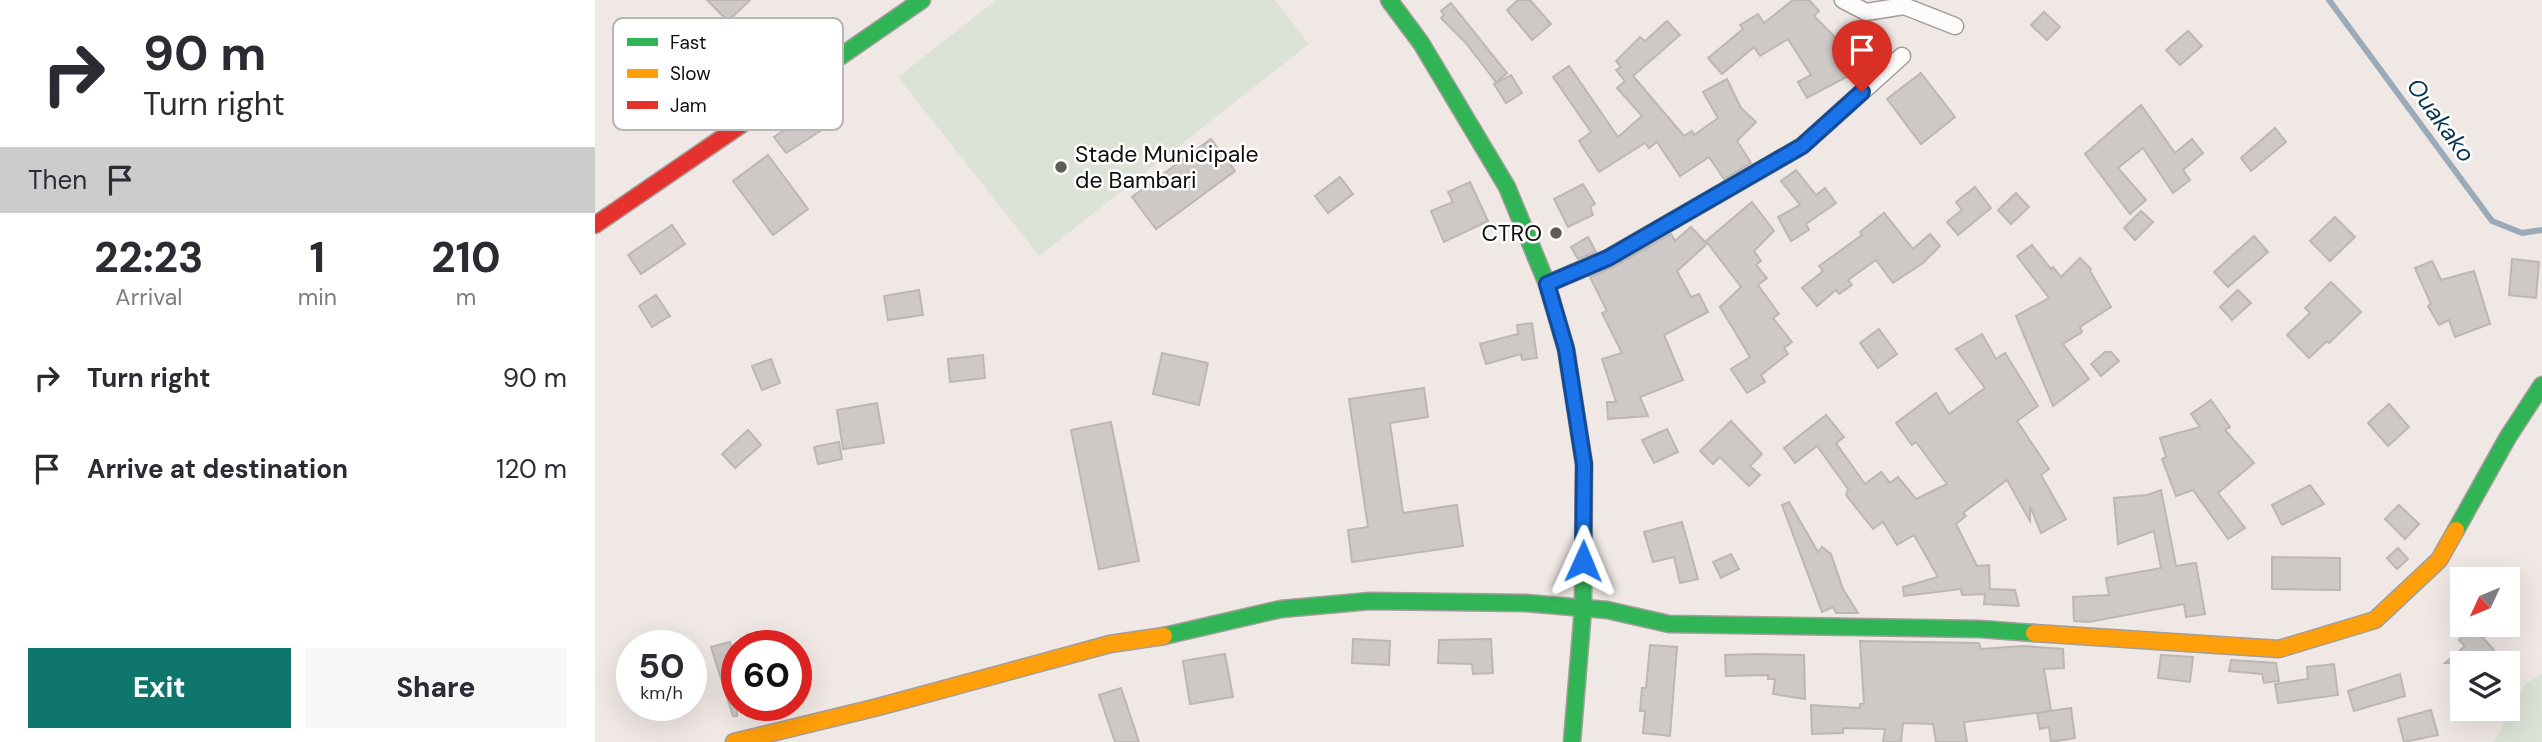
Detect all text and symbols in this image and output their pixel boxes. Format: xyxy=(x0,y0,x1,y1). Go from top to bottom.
legend xyxy=(613,18,843,130)
pin xyxy=(1832,20,1892,92)
text: 90 m xyxy=(143,21,266,85)
icon: right xyxy=(28,28,119,119)
text: Fast xyxy=(670,30,706,55)
icon: arrive xyxy=(1843,31,1881,69)
text: Slow xyxy=(670,61,711,86)
water label: Ouakako xyxy=(2400,72,2482,168)
text: Turn right xyxy=(143,83,285,125)
text: Jam xyxy=(670,93,707,118)
place label: Stade Municipale de Bambari xyxy=(1075,139,1259,195)
marker: Stade Municipale de Bambari xyxy=(1053,159,1069,175)
icon: arrive xyxy=(101,161,139,199)
text: Then xyxy=(28,163,87,197)
place label: CTRO xyxy=(1482,218,1542,248)
marker: CTRO xyxy=(1548,225,1564,241)
text: 22:23 xyxy=(94,230,203,285)
text: 1 xyxy=(310,230,325,285)
text: 210 xyxy=(431,230,501,285)
text: Arrival xyxy=(115,282,182,312)
text: min xyxy=(298,282,337,312)
text: m xyxy=(456,282,476,312)
icon: right xyxy=(28,359,66,397)
text: Turn right xyxy=(87,361,211,395)
text: 90 m xyxy=(503,361,567,395)
icon: arrive xyxy=(28,450,66,488)
text: Arrive at destination xyxy=(87,452,348,486)
text: 120 m xyxy=(496,452,567,486)
position arrow xyxy=(1546,524,1620,598)
north arrow xyxy=(2450,567,2520,637)
map controls xyxy=(2450,567,2520,721)
speed limit sign: 60 xyxy=(721,630,812,721)
text: 50 xyxy=(638,643,685,689)
button: Exit xyxy=(28,648,291,728)
button: Share xyxy=(305,648,567,728)
button: layers xyxy=(2450,651,2520,721)
text: km/h xyxy=(640,681,683,705)

